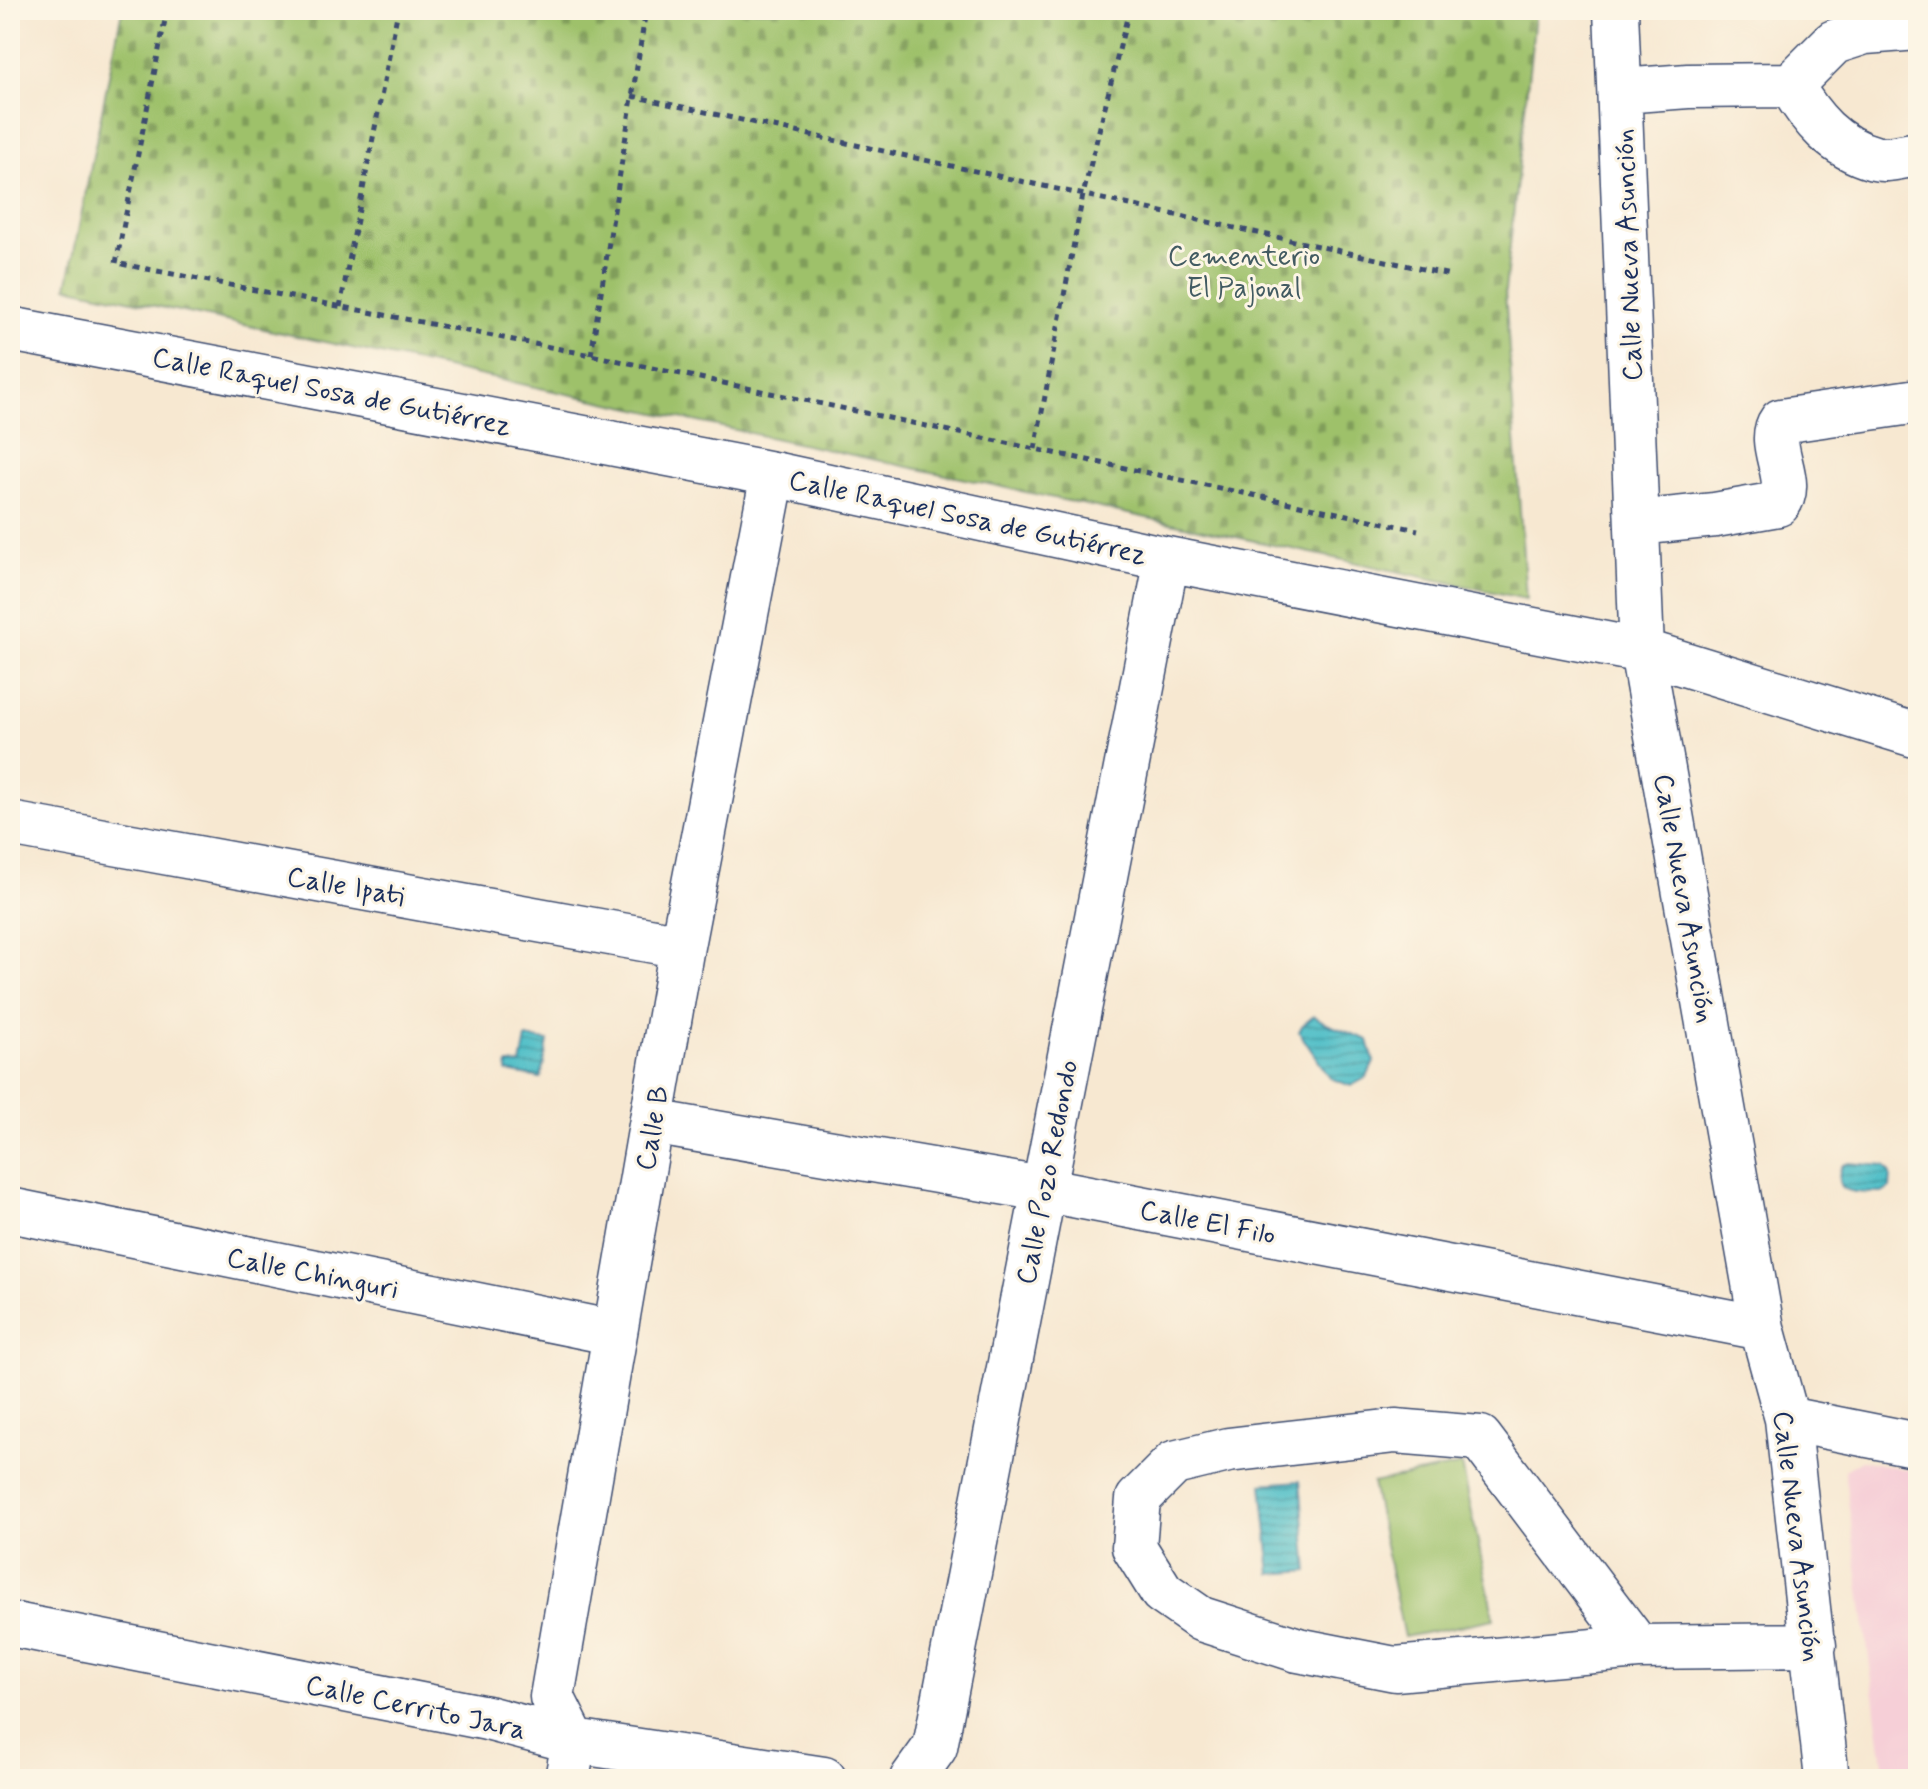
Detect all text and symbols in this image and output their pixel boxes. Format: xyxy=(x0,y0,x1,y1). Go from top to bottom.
street label: Calle Nueva Asunción xyxy=(1607,128,1652,382)
park label: Cementerio El Pajonal xyxy=(1168,239,1320,308)
street label: Calle Raquel Sosa de Gutiérrez xyxy=(149,339,514,445)
street label: Calle Raquel Sosa de Gutiérrez xyxy=(785,462,1150,574)
street label: Calle Nueva Asunción xyxy=(1643,771,1724,1026)
street label: Calle Ipati xyxy=(284,859,407,916)
street label: Calle Pozo Redondo xyxy=(1009,1057,1088,1288)
street label: Calle B xyxy=(628,1083,679,1174)
street label: Calle El Filo xyxy=(1136,1192,1279,1255)
street label: Calle Chinguri xyxy=(223,1240,402,1309)
street label: Calle Nueva Asunción xyxy=(1763,1409,1830,1664)
street label: Calle Cerrito Jara xyxy=(302,1667,529,1750)

